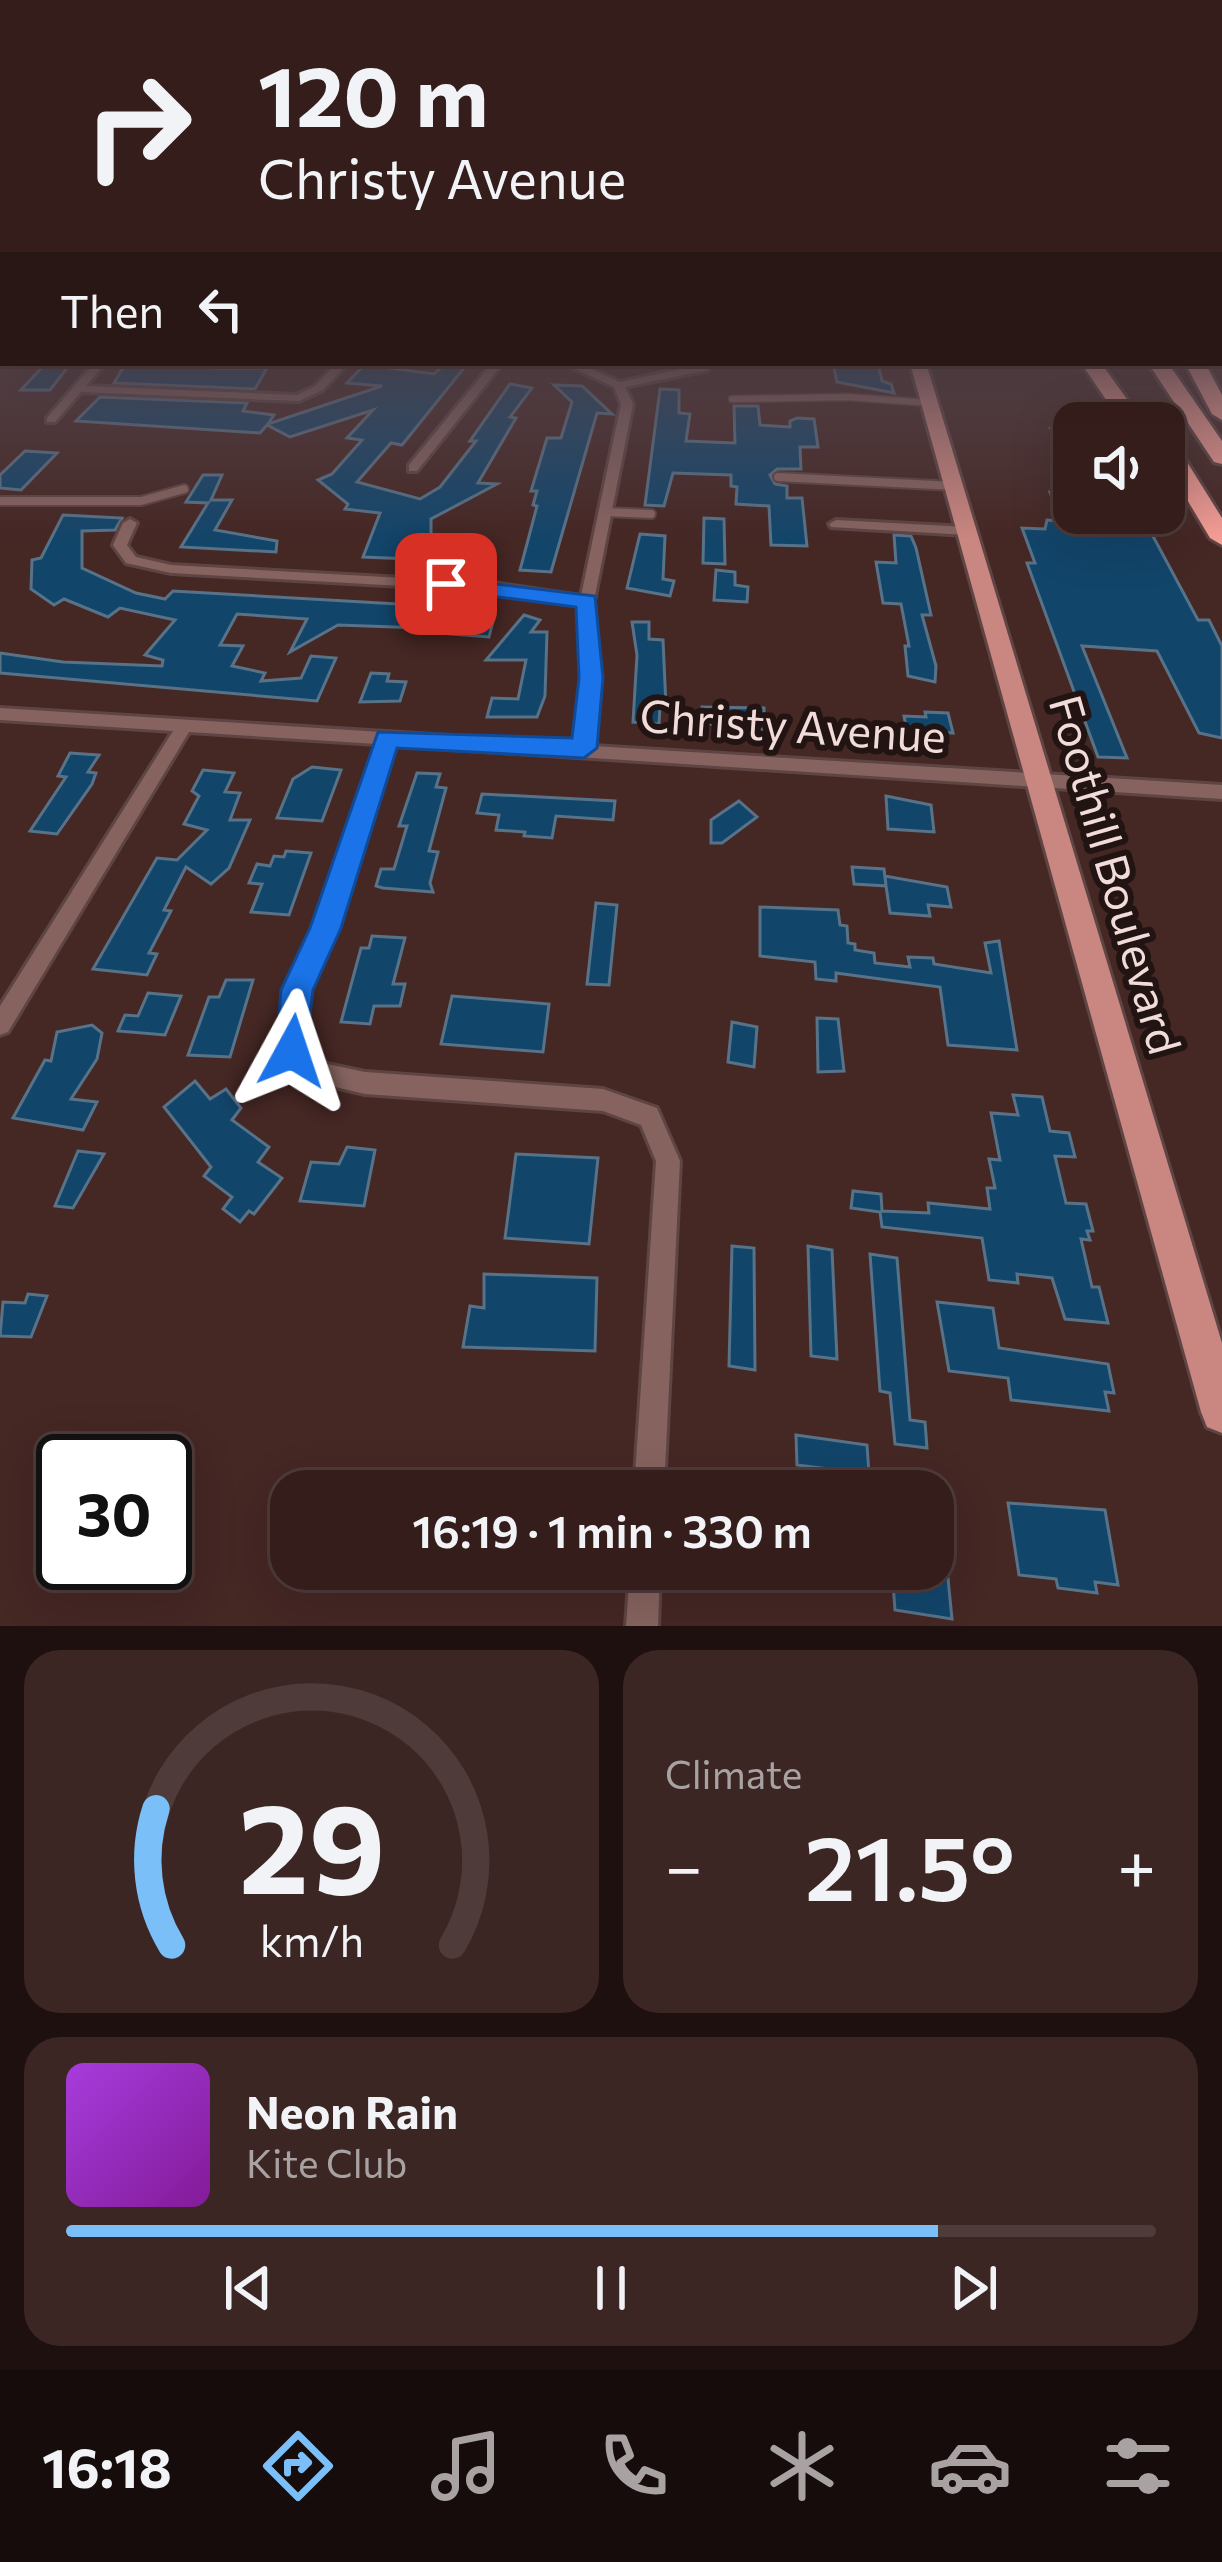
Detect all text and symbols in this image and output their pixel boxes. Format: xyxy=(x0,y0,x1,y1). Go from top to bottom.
text: 120 m xyxy=(258,42,488,144)
icon: right xyxy=(60,48,216,204)
text: Christy Avenue xyxy=(258,144,626,210)
icon: left xyxy=(188,276,254,342)
text: Then xyxy=(60,282,164,337)
map controls xyxy=(1053,402,1185,534)
button: sound xyxy=(1053,402,1185,534)
pin xyxy=(395,533,497,635)
icon: arrive xyxy=(413,551,479,617)
street label: Christy Avenue xyxy=(638,686,948,762)
street label: Foothill Boulevard xyxy=(1039,688,1195,1060)
position arrow xyxy=(229,988,355,1114)
speed limit sign: 30 xyxy=(36,1434,192,1590)
text: 16:19 · 1 min · 330 m xyxy=(412,1502,812,1557)
text: Climate xyxy=(665,1749,802,1797)
text: 29 xyxy=(238,1767,385,1920)
text: 21.5° xyxy=(805,1809,1015,1920)
text: − xyxy=(665,1824,703,1905)
text: + xyxy=(1117,1824,1156,1905)
text: km/h xyxy=(259,1912,364,1965)
text: Neon Rain xyxy=(246,2083,458,2138)
text: Kite Club xyxy=(246,2138,407,2186)
icon: previous xyxy=(215,2255,281,2321)
icon: pause xyxy=(578,2255,644,2321)
icon: next xyxy=(941,2255,1007,2321)
icon: directions xyxy=(256,2424,340,2508)
icon: music xyxy=(424,2424,508,2508)
icon: phone xyxy=(592,2424,676,2508)
icon: climate xyxy=(760,2424,844,2508)
icon: car xyxy=(928,2424,1012,2508)
icon: filters xyxy=(1096,2424,1180,2508)
text: 16:18 xyxy=(42,2433,172,2499)

